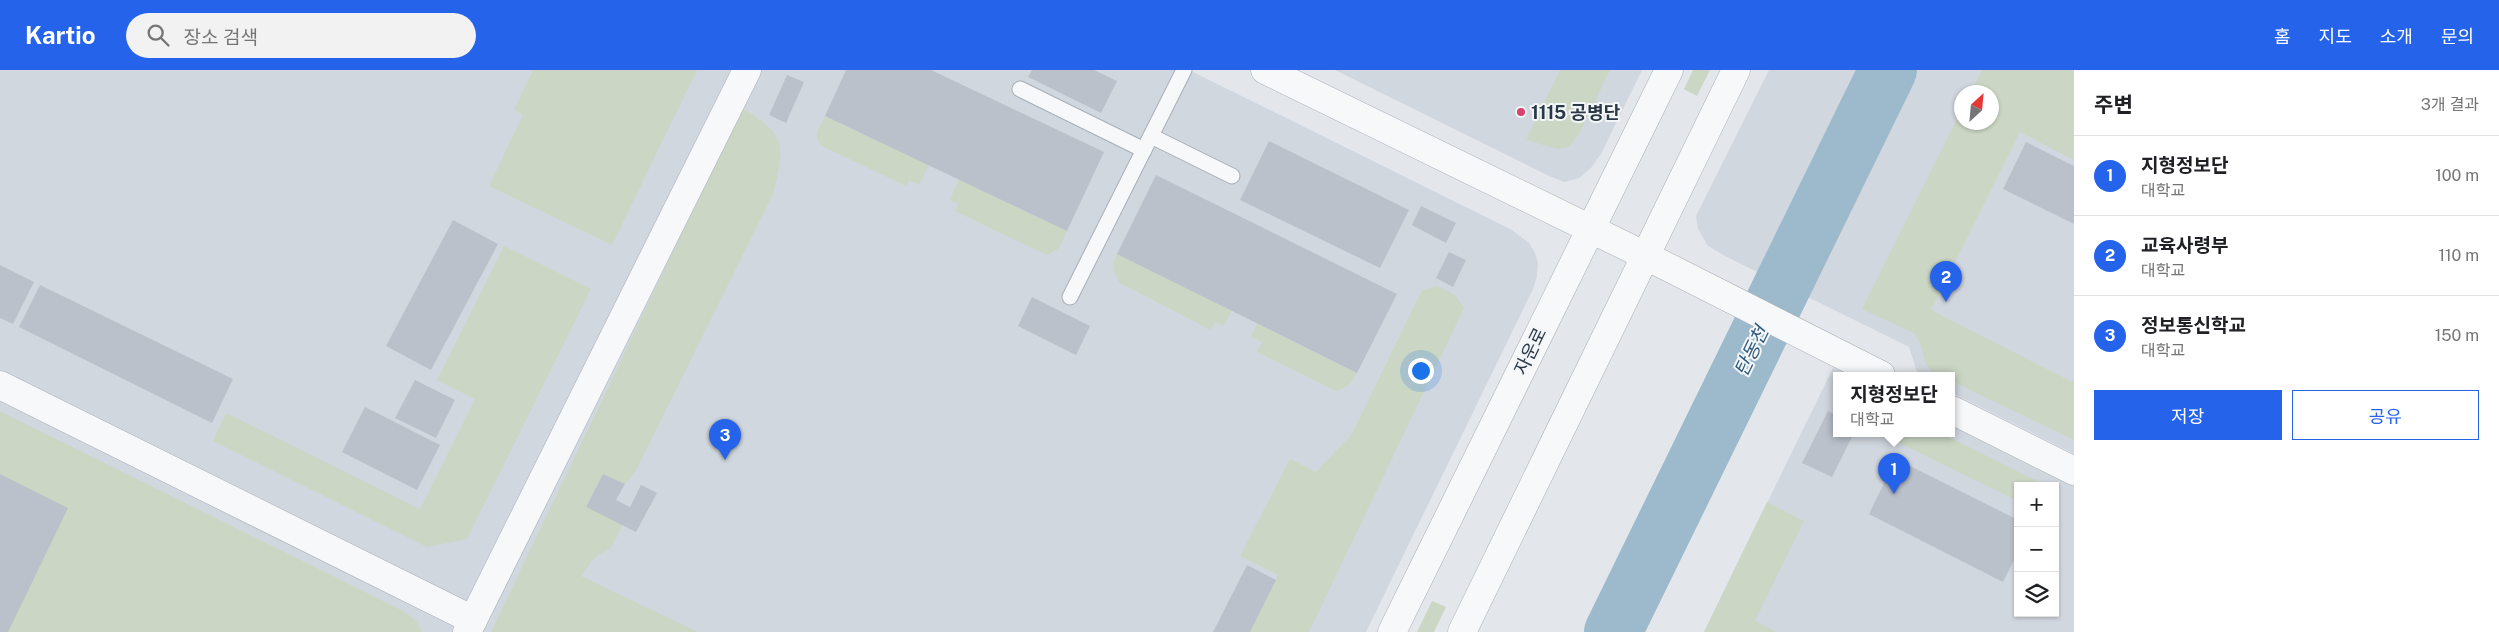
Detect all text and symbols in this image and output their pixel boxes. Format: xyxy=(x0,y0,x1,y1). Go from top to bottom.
search box xyxy=(126,13,476,58)
text: Kartio xyxy=(25,21,96,49)
icon: search xyxy=(144,21,172,49)
text: 장소 검색 xyxy=(184,26,258,48)
text: 홈 xyxy=(2274,26,2291,47)
text: 지도 xyxy=(2319,26,2352,47)
text: 소개 xyxy=(2380,26,2413,47)
text: 문의 xyxy=(2441,26,2474,47)
north arrow xyxy=(1954,85,1999,130)
text: 주변 xyxy=(2094,92,2133,117)
text: 3개 결과 xyxy=(2421,95,2479,114)
place label: 1115 공병단 xyxy=(1531,102,1620,123)
marker: 1115 공병단 xyxy=(1515,106,1527,118)
text: 지형정보단 xyxy=(2141,154,2228,176)
text: 1 xyxy=(2107,166,2113,185)
text: 100 m xyxy=(2435,166,2479,185)
text: 대학교 xyxy=(2141,181,2185,200)
text: 교육사령부 xyxy=(2141,234,2228,256)
text: 2 xyxy=(2105,246,2115,265)
text: 110 m xyxy=(2438,246,2479,265)
pin: 2 xyxy=(1930,261,1962,302)
text: 대학교 xyxy=(2141,261,2185,280)
text: 정보통신학교 xyxy=(2141,314,2246,336)
water label: 탄동천 xyxy=(1730,321,1773,379)
street label: 자운로 xyxy=(1510,324,1550,378)
text: 3 xyxy=(2105,326,2115,345)
text: 150 m xyxy=(2435,326,2479,345)
text: 대학교 xyxy=(2141,341,2185,360)
your location xyxy=(1408,358,1434,384)
popup xyxy=(1833,372,1955,437)
text: 지형정보단 xyxy=(1850,383,1938,405)
button: 저장 xyxy=(2094,390,2282,440)
button: 공유 xyxy=(2292,390,2479,440)
text: 대학교 xyxy=(1850,410,1894,429)
pin: 3 xyxy=(709,419,741,460)
pin: 1 xyxy=(1878,453,1910,494)
map controls xyxy=(2014,482,2059,617)
button: + xyxy=(2014,482,2059,527)
button: − xyxy=(2014,527,2059,572)
button: layers xyxy=(2014,572,2059,617)

